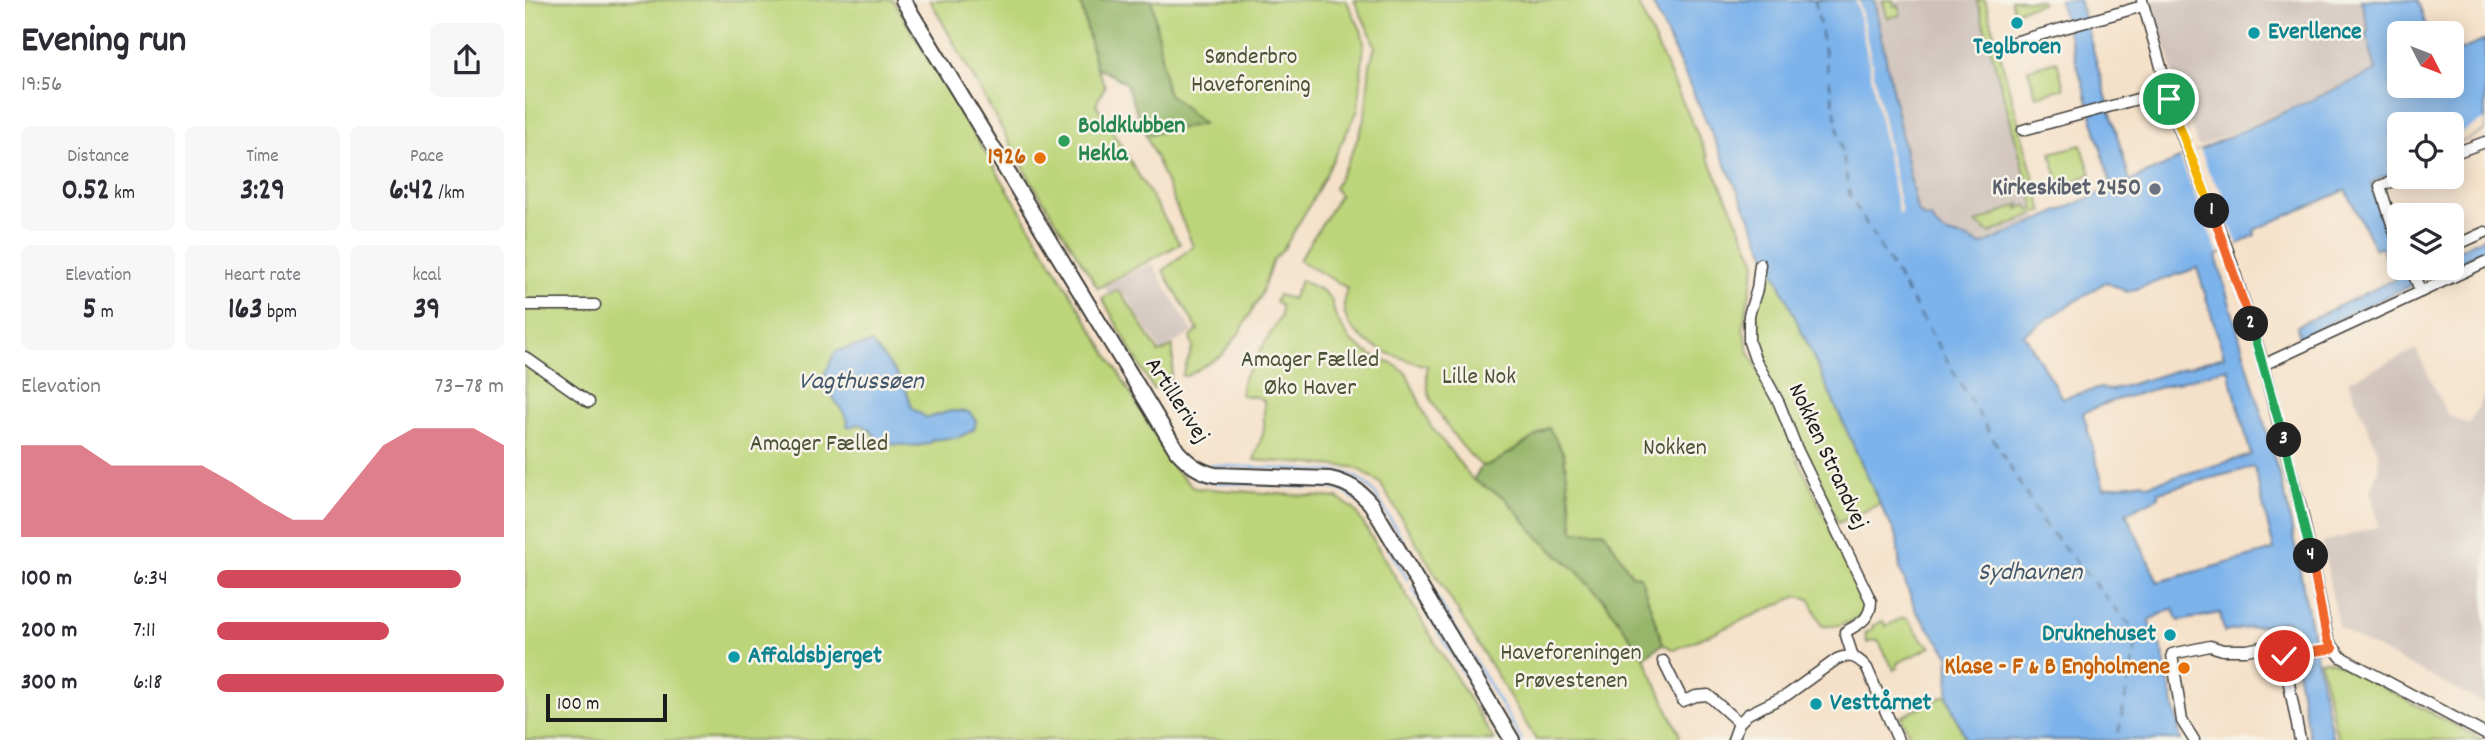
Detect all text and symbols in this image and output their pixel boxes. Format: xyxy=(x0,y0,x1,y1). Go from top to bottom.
text: Evening run xyxy=(21,15,186,70)
marker: Teglbroen xyxy=(2009,15,2025,31)
place label: Everllence xyxy=(2268,16,2362,50)
north arrow xyxy=(2387,21,2464,98)
map controls xyxy=(2387,21,2464,280)
button: share xyxy=(430,23,504,97)
marker: Everllence xyxy=(2246,25,2262,41)
place label: Teglbroen xyxy=(1973,31,2061,65)
park label: Sønderbro Haveforening xyxy=(1191,41,1311,103)
text: 19:56 xyxy=(21,69,62,102)
pin xyxy=(2139,69,2199,129)
icon: arrive xyxy=(2150,80,2188,118)
place label: Boldklubben Hekla xyxy=(1078,110,1185,172)
button: locate xyxy=(2387,112,2464,189)
marker: Boldklubben Hekla xyxy=(1056,133,1072,149)
place label: 1926 xyxy=(988,141,1026,175)
text: Distance xyxy=(67,144,129,171)
text: Time xyxy=(246,144,279,171)
text: Pace xyxy=(410,144,444,171)
marker: 1926 xyxy=(1032,150,1048,166)
text: 0.52 xyxy=(61,171,110,214)
text: 3:29 xyxy=(240,171,285,214)
text: 6:42 xyxy=(389,171,434,214)
place label: Kirkeskibet 2450 xyxy=(1992,172,2141,206)
text: km xyxy=(110,181,135,208)
text: /km xyxy=(434,181,465,208)
marker: Kirkeskibet 2450 xyxy=(2147,181,2163,197)
pin: 1 xyxy=(2195,194,2229,228)
text: 1 xyxy=(2209,197,2214,224)
button: layers xyxy=(2387,203,2464,280)
text: Elevation xyxy=(65,263,131,290)
text: Heart rate xyxy=(224,263,301,290)
text: kcal xyxy=(412,263,441,290)
text: 5 xyxy=(83,290,96,333)
text: 163 xyxy=(228,290,263,333)
text: 39 xyxy=(413,290,440,333)
text: m xyxy=(96,300,114,327)
text: bpm xyxy=(263,300,297,327)
pin: 2 xyxy=(2233,306,2269,342)
text: 2 xyxy=(2246,310,2255,337)
park label: Amager Fælled Øko Haver xyxy=(1241,344,1379,406)
street label: Artillerivej xyxy=(1135,351,1217,451)
park label: Lille Nok xyxy=(1442,361,1516,395)
water label: Vagthussøen xyxy=(798,364,925,401)
text: Elevation xyxy=(21,371,101,404)
text: 73–78 m xyxy=(434,371,504,404)
street label: Nokken Strandvej xyxy=(1778,378,1876,536)
pin: 3 xyxy=(2267,422,2301,458)
text: 3 xyxy=(2279,426,2288,453)
park label: Amager Fælled xyxy=(750,428,888,462)
park label: Nokken xyxy=(1643,432,1707,466)
pin: 4 xyxy=(2293,538,2328,574)
text: 4 xyxy=(2307,542,2314,569)
water label: Sydhavnen xyxy=(1978,555,2083,592)
text: 100 m xyxy=(21,563,72,596)
text: 6:34 xyxy=(133,563,168,596)
text: 200 m xyxy=(21,615,77,648)
text: 7:11 xyxy=(133,615,156,648)
place label: Druknehuset xyxy=(2042,618,2156,652)
pin xyxy=(2254,626,2314,686)
marker: Druknehuset xyxy=(2162,627,2178,643)
park label: Haveforeningen Prøvestenen xyxy=(1500,637,1642,699)
icon: check xyxy=(2265,637,2303,675)
place label: Affaldsbjerget xyxy=(748,640,882,674)
marker: Affaldsbjerget xyxy=(726,649,742,665)
place label: Klase - F & B Engholmene xyxy=(1944,651,2170,685)
marker: Klase - F & B Engholmene xyxy=(2176,660,2192,676)
text: 300 m xyxy=(21,667,77,700)
text: 6:18 xyxy=(133,667,162,700)
place label: Vesttårnet xyxy=(1830,687,1931,721)
scale bar xyxy=(546,691,667,723)
text: 100 m xyxy=(557,692,599,719)
marker: Vesttårnet xyxy=(1808,696,1824,712)

